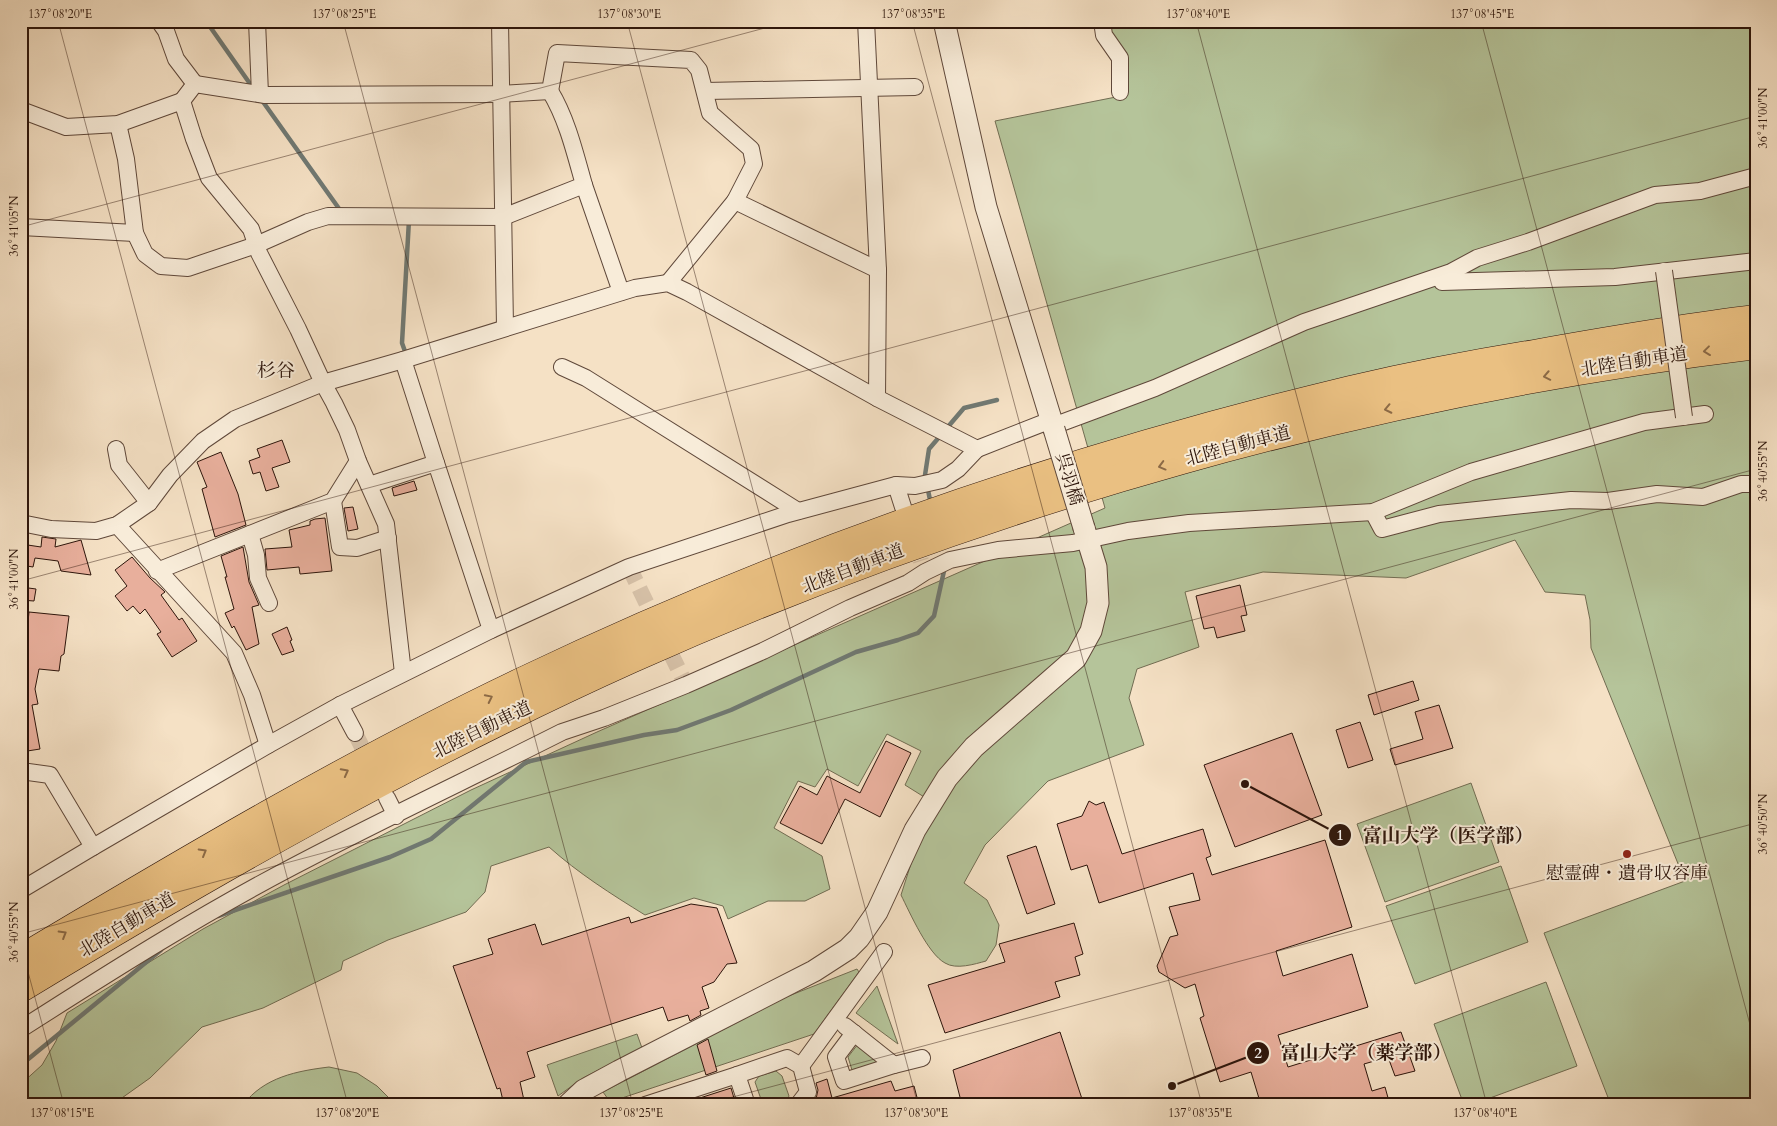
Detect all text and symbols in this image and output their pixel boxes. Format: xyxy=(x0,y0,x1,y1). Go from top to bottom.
text: 137°08'20"E xyxy=(28,6,92,22)
text: 137°08'25"E xyxy=(312,6,376,22)
text: 137°08'30"E xyxy=(597,6,661,22)
text: 137°08'35"E xyxy=(881,6,945,22)
text: 137°08'40"E xyxy=(1166,6,1230,22)
text: 137°08'45"E xyxy=(1450,6,1514,22)
text: 36°41'00"N xyxy=(1755,87,1771,148)
text: 36°41'05"N xyxy=(6,195,22,256)
street label: 北陸自動車道 xyxy=(1579,341,1689,383)
one-way arrow xyxy=(1703,345,1712,355)
district label: 杉谷 xyxy=(257,358,295,384)
one-way arrow xyxy=(1542,370,1551,381)
one-way arrow xyxy=(1383,403,1392,414)
street label: 北陸自動車道 xyxy=(1183,420,1293,472)
text: 36°40'55"N xyxy=(1755,440,1771,501)
street label: 呉羽橋 xyxy=(1049,450,1089,508)
one-way arrow xyxy=(1158,460,1167,471)
street label: 北陸自動車道 xyxy=(798,538,908,600)
text: 36°41'00"N xyxy=(6,548,22,609)
one-way arrow xyxy=(484,694,493,704)
street label: 北陸自動車道 xyxy=(428,695,536,765)
one-way arrow xyxy=(340,768,349,778)
text: 36°40'50"N xyxy=(1755,793,1771,854)
callout: 富山大学（医学部） xyxy=(1327,818,1543,852)
text: 富山大学（医学部） xyxy=(1362,823,1534,849)
text: 1 xyxy=(1336,825,1344,845)
one-way arrow xyxy=(198,848,207,858)
marker: 慰霊碑・遺骨収容庫 xyxy=(1621,848,1633,860)
place label: 慰霊碑・遺骨収容庫 xyxy=(1546,861,1708,886)
street label: 北陸自動車道 xyxy=(74,886,180,964)
text: 36°40'55"N xyxy=(6,901,22,962)
one-way arrow xyxy=(58,930,67,940)
callout: 富山大学（薬学部） xyxy=(1245,1036,1461,1070)
text: 富山大学（薬学部） xyxy=(1280,1040,1452,1066)
text: 2 xyxy=(1254,1043,1262,1063)
text: 137°08'15"E xyxy=(30,1105,94,1121)
text: 137°08'20"E xyxy=(315,1105,379,1121)
text: 137°08'25"E xyxy=(599,1105,663,1121)
text: 137°08'30"E xyxy=(884,1105,948,1121)
text: 137°08'35"E xyxy=(1168,1105,1232,1121)
text: 137°08'40"E xyxy=(1453,1105,1517,1121)

